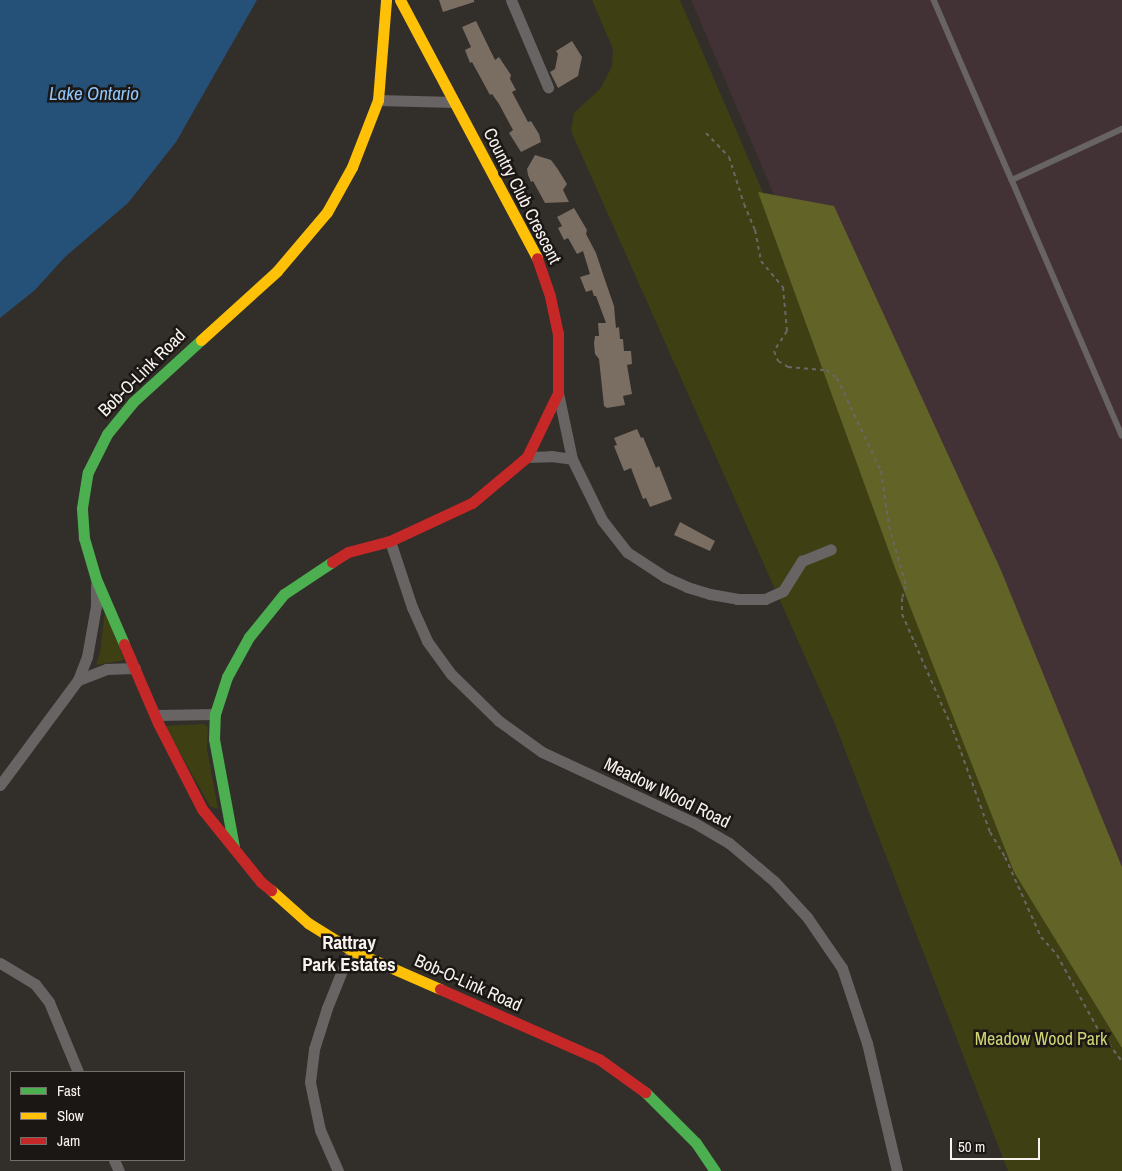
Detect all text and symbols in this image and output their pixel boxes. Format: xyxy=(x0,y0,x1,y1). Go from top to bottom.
water label: Lake Ontario xyxy=(49,83,139,105)
street label: Country Club Crescent xyxy=(478,125,566,267)
street label: Bob-O-Link Road xyxy=(94,325,190,421)
street label: Meadow Wood Road xyxy=(600,753,734,833)
district label: Rattray Park Estates xyxy=(302,932,396,976)
street label: Bob-O-Link Road xyxy=(411,950,525,1016)
park label: Meadow Wood Park xyxy=(975,1028,1107,1050)
legend xyxy=(10,1071,185,1161)
text: Fast xyxy=(57,1080,80,1101)
text: Slow xyxy=(57,1105,84,1126)
scale bar xyxy=(952,1128,1042,1160)
text: Jam xyxy=(57,1130,80,1151)
text: 50 m xyxy=(958,1136,985,1157)

